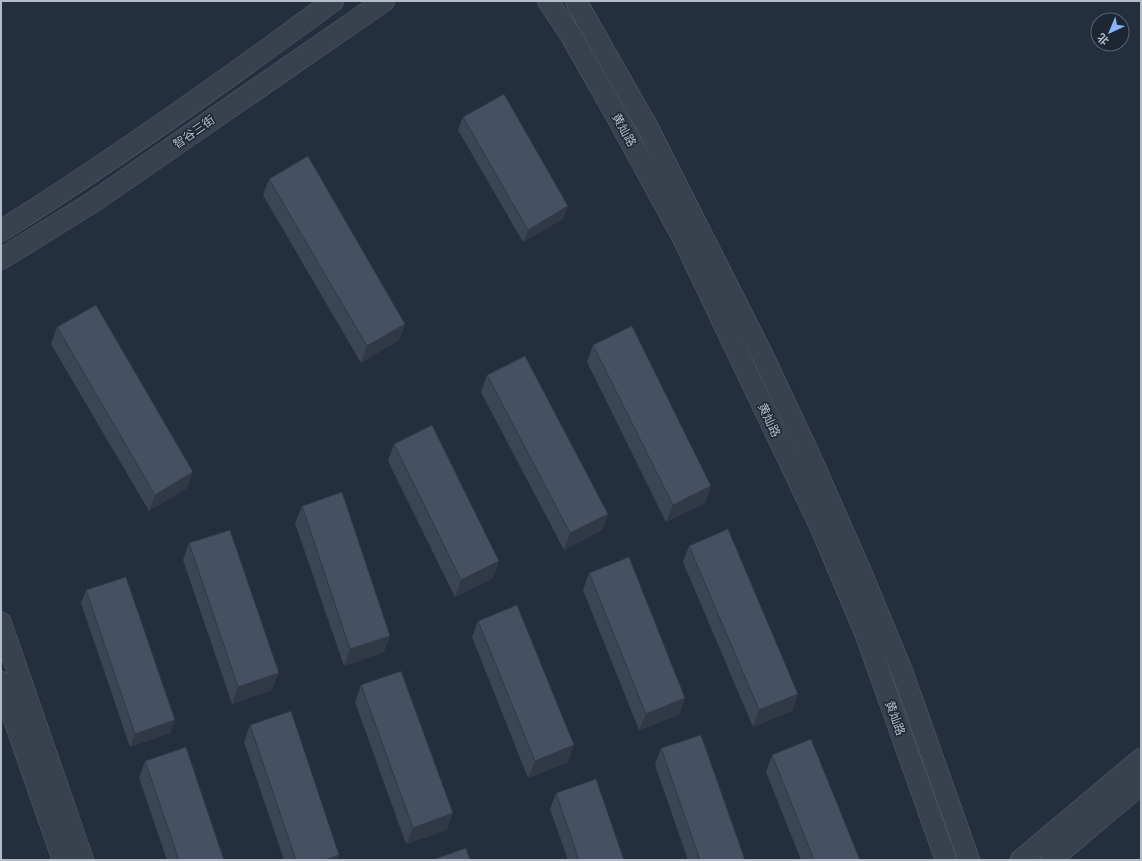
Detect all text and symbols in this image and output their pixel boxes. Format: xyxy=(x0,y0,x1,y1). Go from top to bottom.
north arrow xyxy=(1090,12,1130,52)
text: 北 xyxy=(1095,30,1112,47)
street label: 黄灿路 xyxy=(609,111,639,149)
street label: 智谷三街 xyxy=(170,112,218,152)
street label: 黄灿路 xyxy=(755,401,783,439)
street label: 黄灿路 xyxy=(882,699,908,737)

